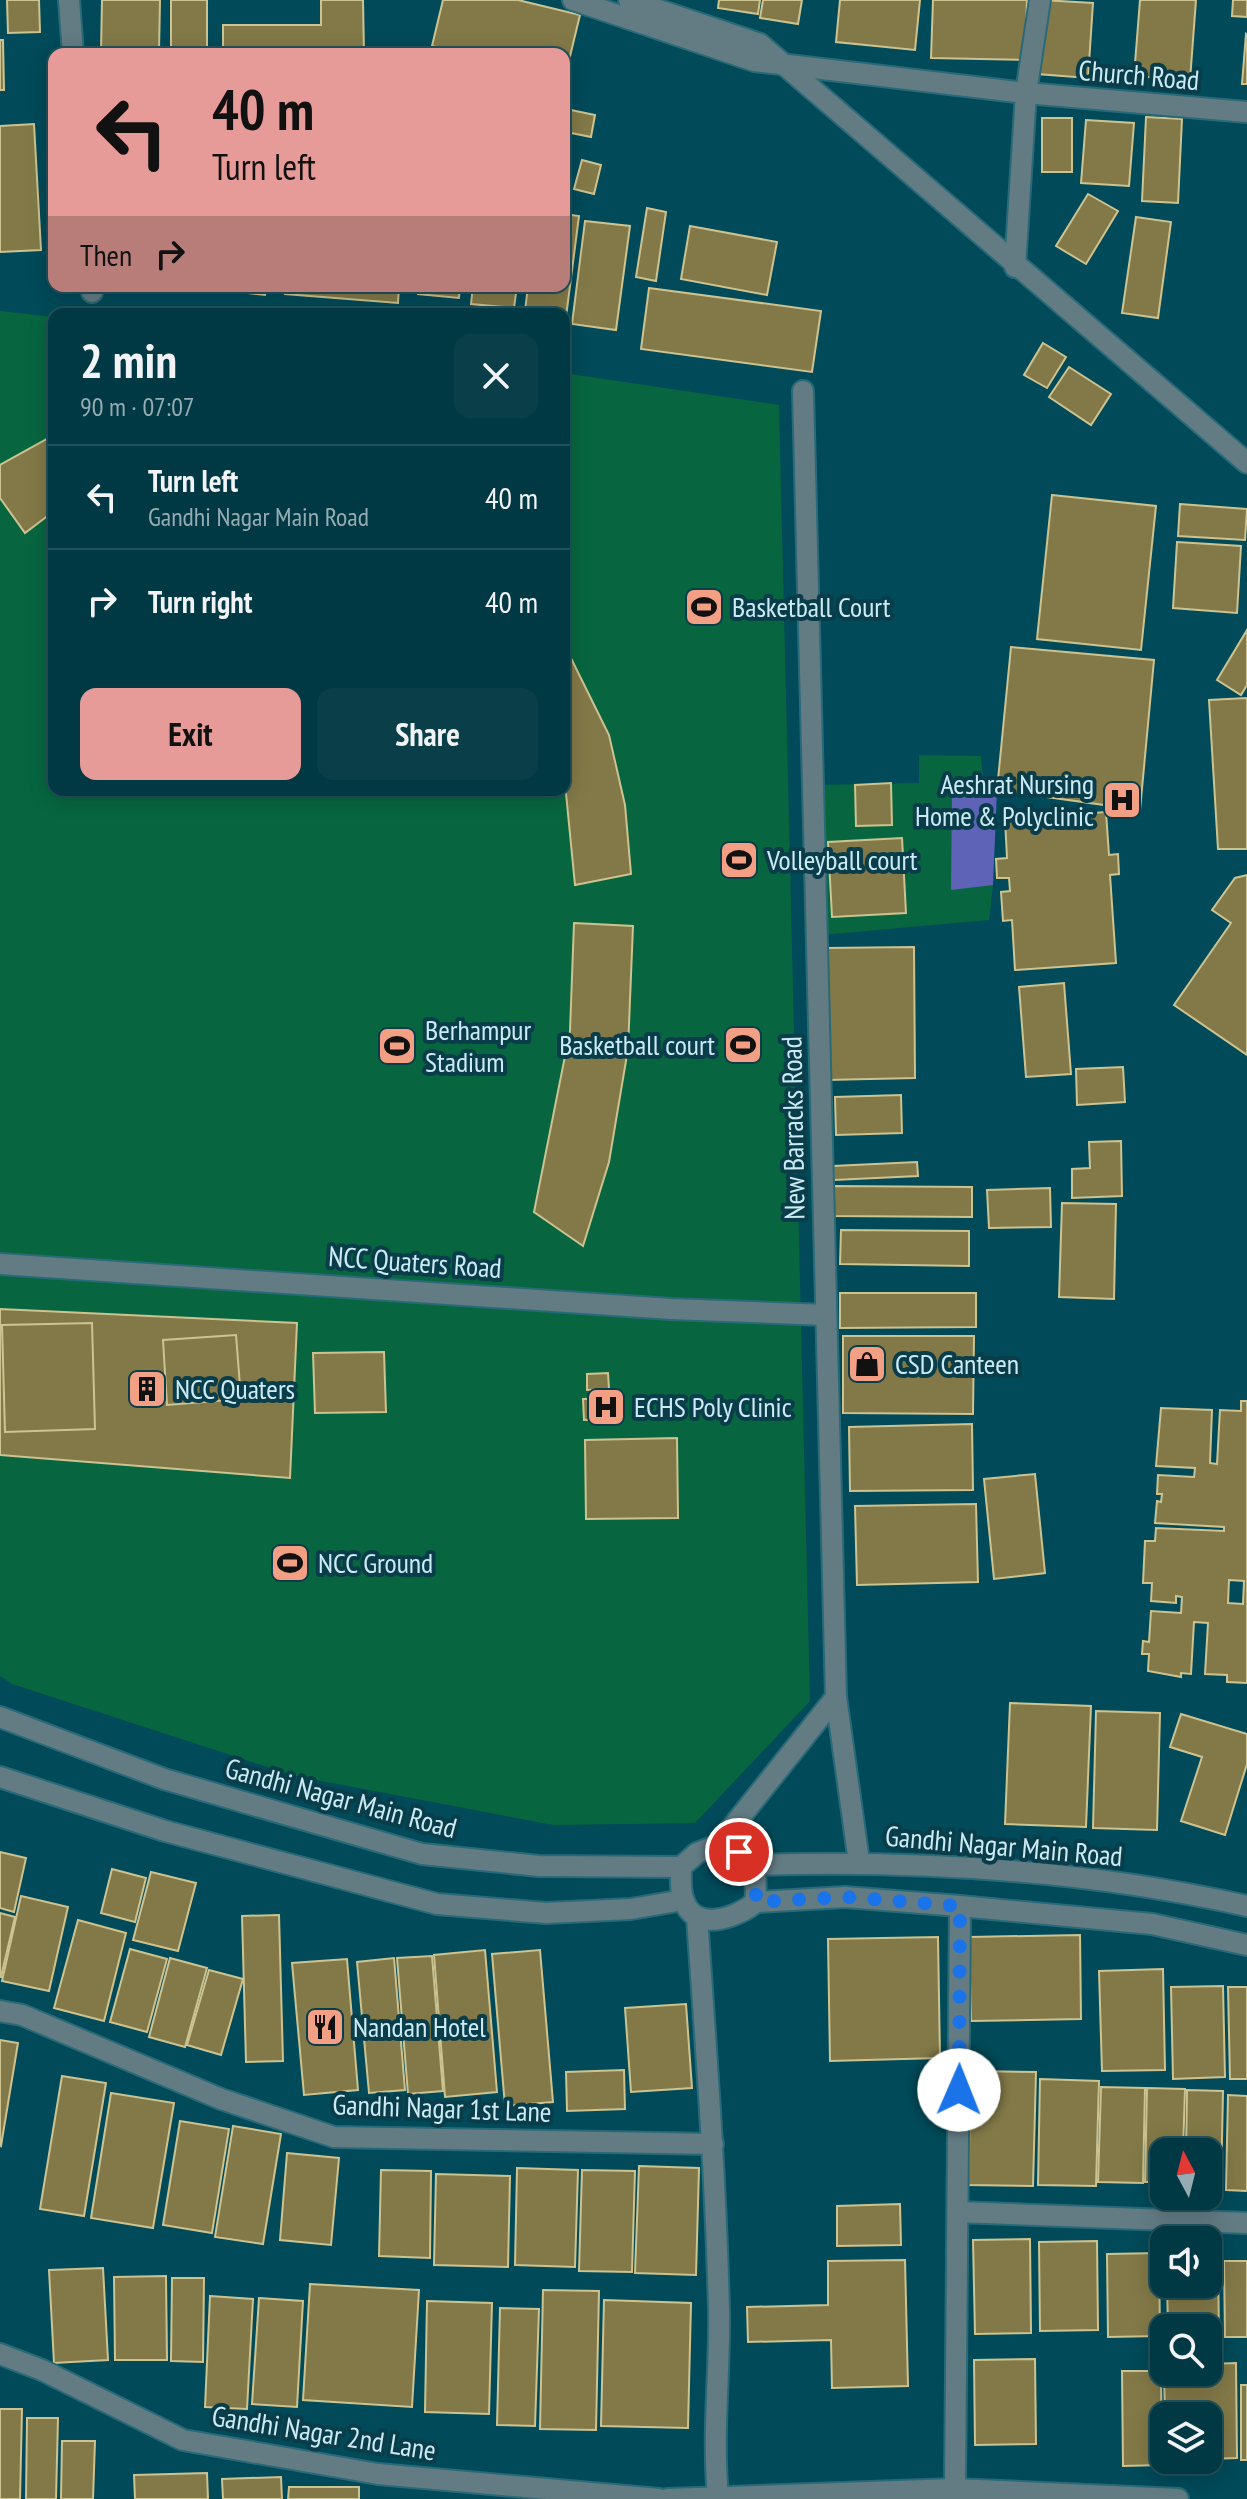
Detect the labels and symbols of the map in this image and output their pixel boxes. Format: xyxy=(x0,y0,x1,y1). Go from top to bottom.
street label: Church Road xyxy=(1077,51,1201,98)
sports icon: Basketball Court xyxy=(683,586,725,628)
place label: Basketball Court xyxy=(732,588,891,625)
place label: Aeshrat Nursing Home & Polyclinic xyxy=(915,765,1094,834)
hospital icon: Aeshrat Nursing Home & Polyclinic xyxy=(1101,779,1143,821)
sports icon: Volleyball court xyxy=(718,839,760,881)
place label: Volleyball court xyxy=(766,841,918,878)
place label: Berhampur Stadium xyxy=(425,1011,532,1080)
sports icon: Basketball court xyxy=(722,1024,764,1066)
sports icon: Berhampur Stadium xyxy=(376,1025,418,1067)
place label: Basketball court xyxy=(559,1026,715,1063)
street label: New Barracks Road xyxy=(772,1036,813,1220)
street label: NCC Quaters Road xyxy=(327,1237,503,1286)
shop icon: CSD Canteen xyxy=(846,1343,888,1385)
place label: CSD Canteen xyxy=(895,1345,1019,1382)
building icon: NCC Quaters xyxy=(126,1368,168,1410)
place label: NCC Quaters xyxy=(175,1370,295,1407)
hospital icon: ECHS Poly Clinic xyxy=(585,1386,627,1428)
place label: ECHS Poly Clinic xyxy=(634,1388,792,1425)
sports icon: NCC Ground xyxy=(269,1542,311,1584)
place label: NCC Ground xyxy=(318,1544,433,1581)
street label: Gandhi Nagar Main Road xyxy=(221,1749,461,1846)
street label: Gandhi Nagar Main Road xyxy=(884,1817,1124,1874)
pin xyxy=(705,1818,773,1886)
restaurant icon: Nandan Hotel xyxy=(304,2006,346,2048)
place label: Nandan Hotel xyxy=(353,2008,486,2045)
position arrow xyxy=(917,2048,1001,2132)
street label: Gandhi Nagar 1st Lane xyxy=(332,2085,552,2130)
north arrow xyxy=(1150,2138,1222,2210)
street label: Gandhi Nagar 2nd Lane xyxy=(210,2397,439,2468)

